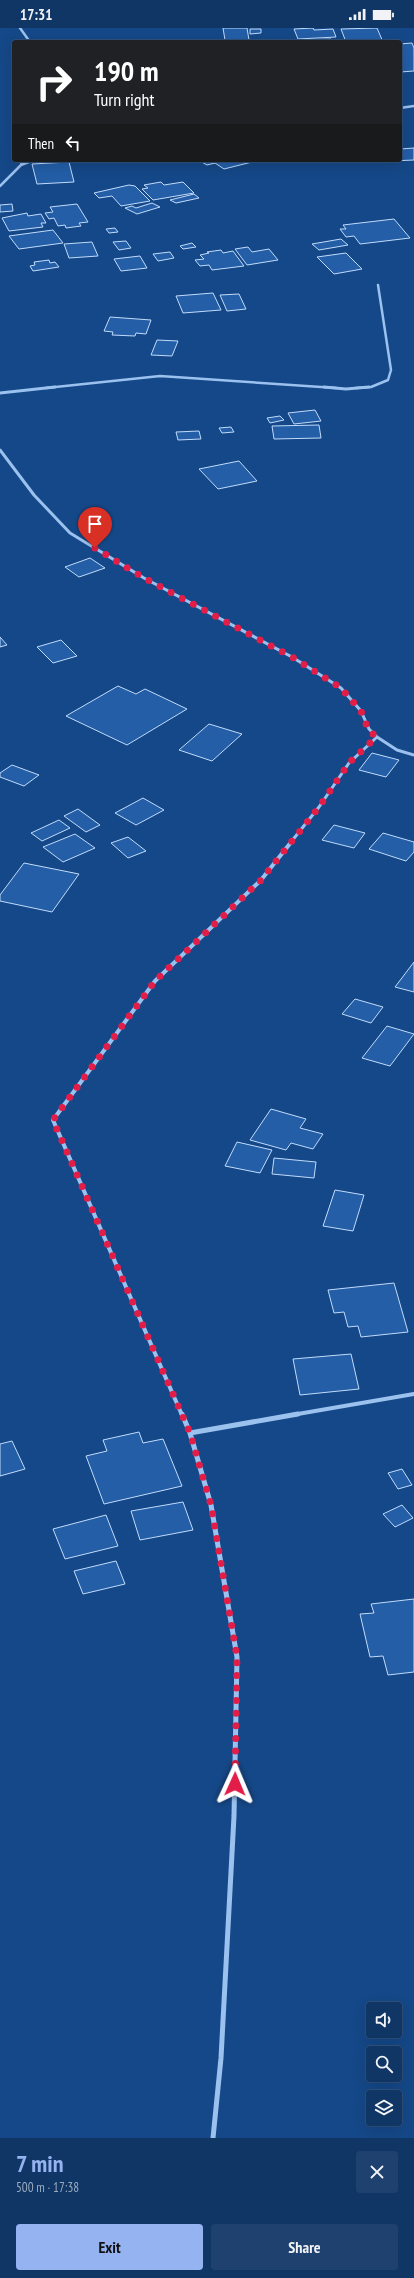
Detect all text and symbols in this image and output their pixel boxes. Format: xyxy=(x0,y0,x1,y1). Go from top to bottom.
text: 17:31 xyxy=(20,5,52,24)
text: 190 m xyxy=(94,52,158,89)
icon: right xyxy=(28,56,80,108)
text: Turn right xyxy=(94,88,154,111)
icon: left xyxy=(62,132,84,154)
text: Then xyxy=(28,134,54,153)
pin xyxy=(78,507,112,548)
icon: arrive xyxy=(84,513,106,535)
position arrow xyxy=(214,1763,256,1805)
map controls xyxy=(366,2002,402,2126)
button: sound xyxy=(366,2002,402,2038)
button: search xyxy=(366,2046,402,2082)
button: layers xyxy=(366,2090,402,2126)
text: 7 min xyxy=(16,2148,63,2179)
button: close xyxy=(356,2151,398,2193)
text: 500 m · 17:38 xyxy=(16,2179,79,2196)
button: Exit xyxy=(16,2224,203,2270)
button: Share xyxy=(211,2224,398,2270)

